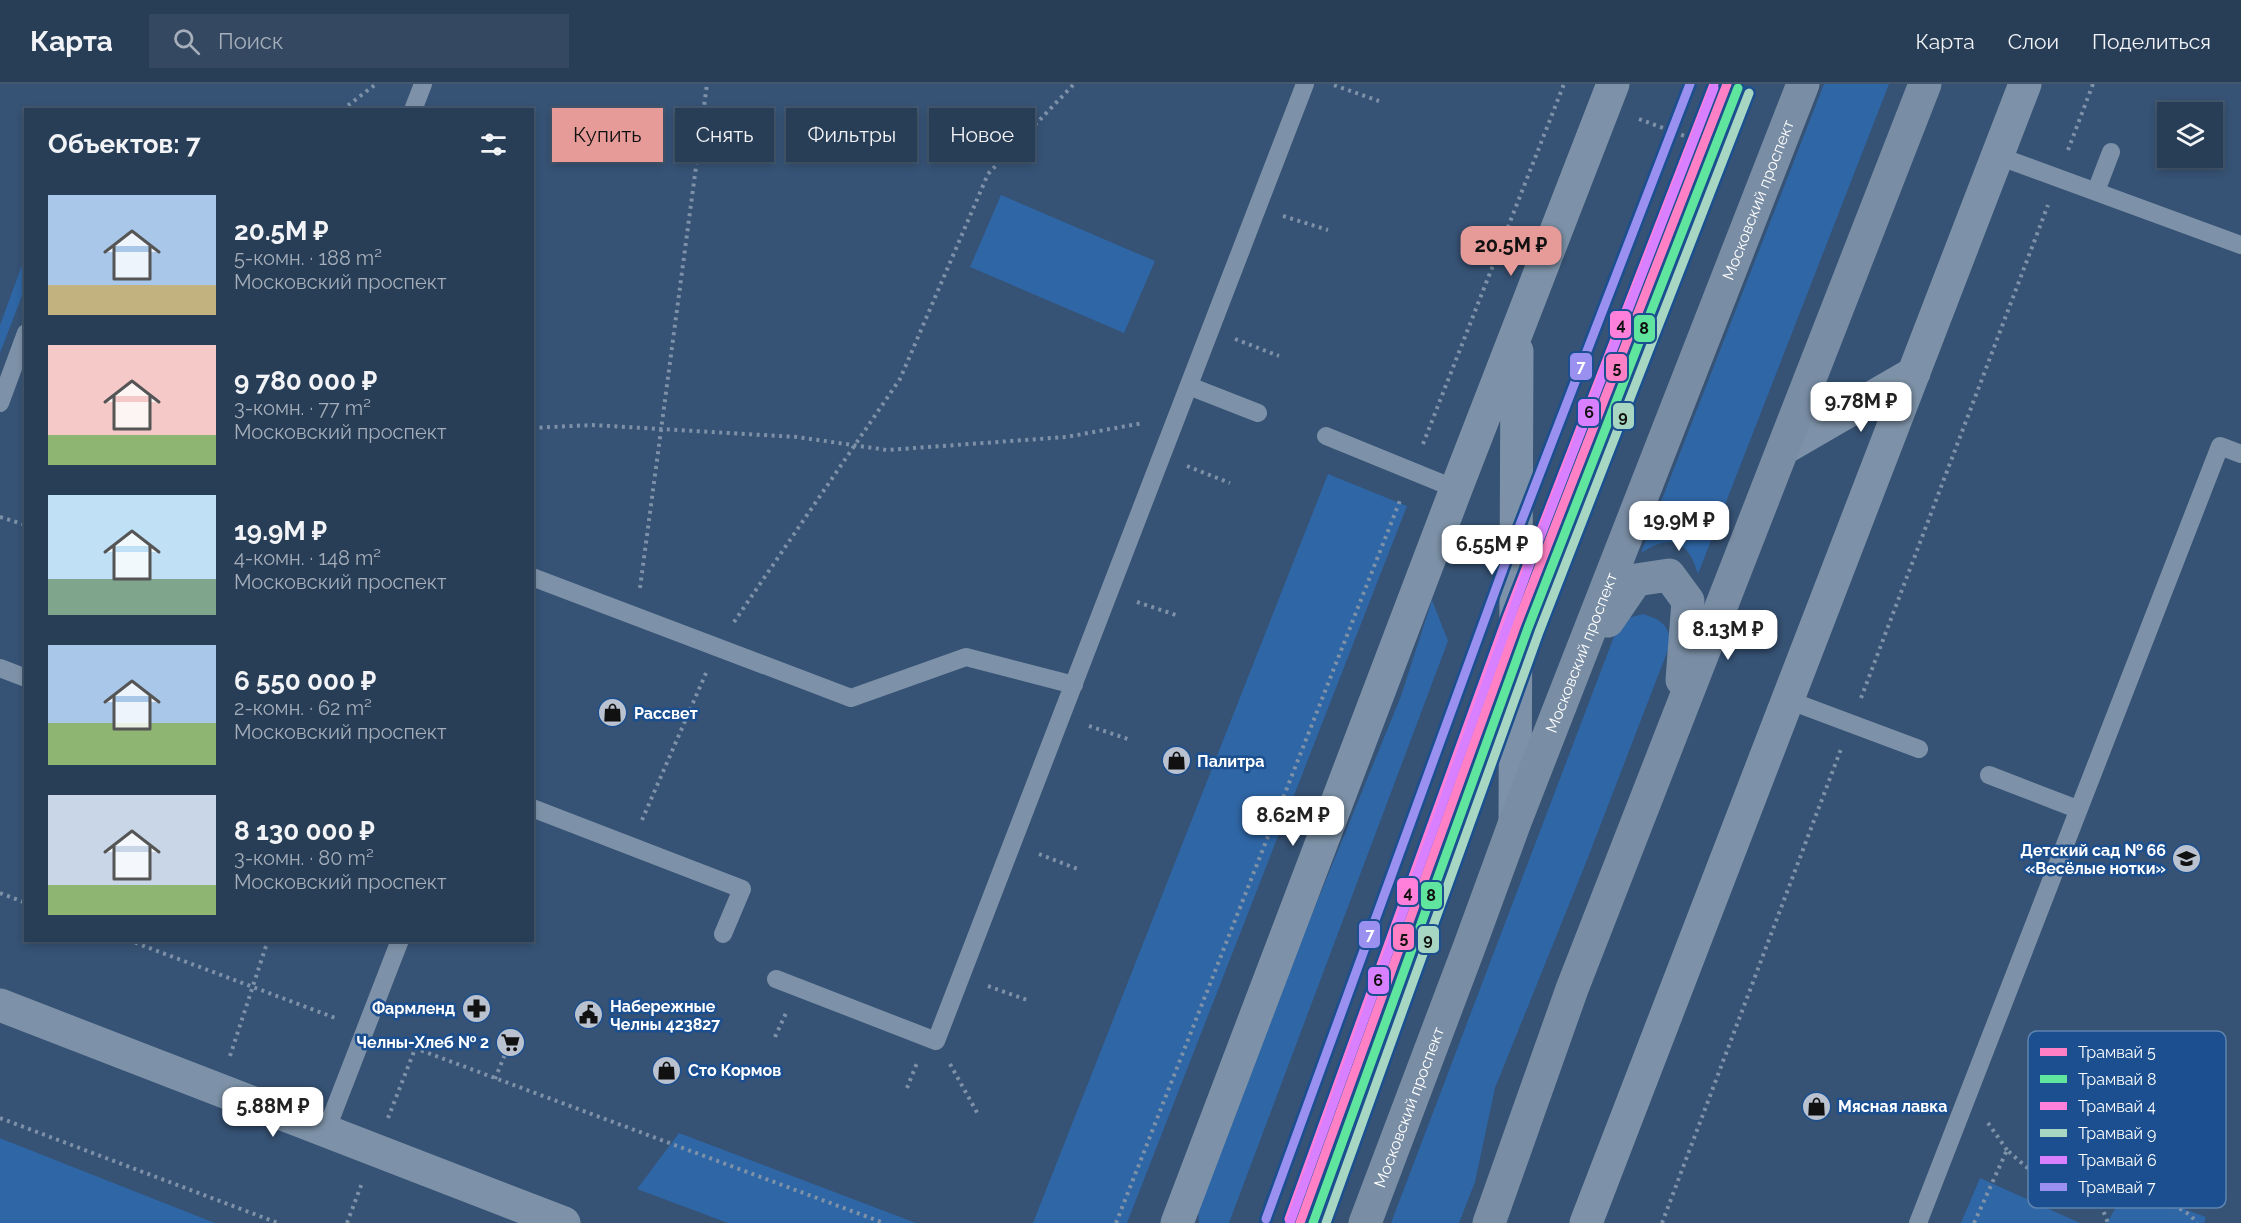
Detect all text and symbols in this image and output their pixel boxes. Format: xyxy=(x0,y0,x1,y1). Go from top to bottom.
search box xyxy=(149,14,569,68)
text: Карта xyxy=(30,25,113,58)
icon: search xyxy=(170,25,203,58)
text: Поиск xyxy=(218,28,283,54)
text: Карта xyxy=(1916,29,1975,54)
text: Слои xyxy=(2008,29,2059,54)
text: Поделиться xyxy=(2092,29,2211,54)
map controls xyxy=(2157,102,2223,168)
button: layers xyxy=(2157,102,2223,168)
chip: Купить xyxy=(552,108,663,162)
chip: Снять xyxy=(675,108,774,162)
chip: Фильтры xyxy=(786,108,917,162)
chip: Новое xyxy=(929,108,1035,162)
street label: Московский проспект xyxy=(1718,117,1798,283)
icon: filters xyxy=(477,128,510,161)
text: Объектов: 7 xyxy=(48,129,201,159)
text: 20.5M ₽ xyxy=(234,216,329,246)
icon: home xyxy=(96,219,168,291)
pin: 20.5M ₽ xyxy=(1456,226,1566,277)
text: 20.5M ₽ xyxy=(1475,233,1547,257)
text: 5-комн. · 188 m² xyxy=(234,246,382,270)
text: Московский проспект xyxy=(234,270,447,294)
line badge: 4 xyxy=(1609,310,1632,339)
line badge: 8 xyxy=(1633,314,1656,343)
text: 4 xyxy=(1616,315,1626,334)
text: 8 xyxy=(1639,319,1649,338)
line badge: 7 xyxy=(1569,352,1593,381)
line badge: 5 xyxy=(1605,353,1628,382)
text: 7 xyxy=(1577,357,1586,376)
text: 5 xyxy=(1613,358,1622,377)
text: 9 780 000 ₽ xyxy=(234,366,377,396)
icon: home xyxy=(96,369,168,441)
pin: 9.78M ₽ xyxy=(1806,382,1916,433)
text: 9.78M ₽ xyxy=(1825,389,1897,413)
text: 3-комн. · 77 m² xyxy=(234,396,371,420)
line badge: 6 xyxy=(1577,398,1600,427)
line badge: 9 xyxy=(1612,402,1635,430)
text: 6 xyxy=(1584,403,1594,422)
text: 9 xyxy=(1618,407,1628,426)
text: Московский проспект xyxy=(234,420,447,444)
pin: 19.9M ₽ xyxy=(1624,501,1734,552)
text: 19.9M ₽ xyxy=(1643,508,1715,532)
text: 19.9M ₽ xyxy=(234,516,327,546)
icon: home xyxy=(96,519,168,591)
pin: 6.55M ₽ xyxy=(1437,525,1547,576)
text: 6.55M ₽ xyxy=(1456,532,1528,556)
text: 4-комн. · 148 m² xyxy=(234,546,381,570)
text: Московский проспект xyxy=(234,570,447,594)
street label: Московский проспект xyxy=(1541,570,1621,735)
pin: 8.13M ₽ xyxy=(1673,610,1783,661)
text: 8.13M ₽ xyxy=(1692,617,1764,641)
text: 6 550 000 ₽ xyxy=(234,666,376,696)
icon: home xyxy=(96,669,168,741)
text: 2-комн. · 62 m² xyxy=(234,696,372,720)
shop icon: Рассвет xyxy=(597,697,629,729)
place label: Рассвет xyxy=(634,704,698,723)
text: Московский проспект xyxy=(234,720,447,744)
shop icon: Палитра xyxy=(1160,745,1192,777)
place label: Палитра xyxy=(1197,752,1264,771)
pin: 8.62M ₽ xyxy=(1238,796,1348,847)
text: 8.62M ₽ xyxy=(1256,803,1330,827)
text: 8 130 000 ₽ xyxy=(234,816,375,846)
icon: home xyxy=(96,819,168,891)
place label: Детский сад № 66 «Весёлые нотки» xyxy=(2020,841,2166,878)
school or university icon: Детский сад № 66 «Весёлые нотки» xyxy=(2171,843,2203,875)
text: 3-комн. · 80 m² xyxy=(234,846,374,870)
text: Московский проспект xyxy=(234,870,447,894)
line badge: 4 xyxy=(1396,877,1419,906)
line badge: 8 xyxy=(1420,881,1443,910)
text: 4 xyxy=(1403,883,1413,902)
text: 8 xyxy=(1426,886,1436,905)
line badge: 7 xyxy=(1358,920,1381,949)
line badge: 5 xyxy=(1392,923,1415,951)
text: 7 xyxy=(1366,925,1375,944)
line badge: 9 xyxy=(1417,925,1440,954)
text: 5 xyxy=(1400,928,1409,947)
text: 9 xyxy=(1423,930,1433,949)
line badge: 6 xyxy=(1367,966,1390,995)
text: 6 xyxy=(1373,971,1383,990)
pharmacy icon: Фармленд xyxy=(460,992,492,1024)
place label: Набережные Челны 423827 xyxy=(610,997,720,1034)
place label: Фармленд xyxy=(372,999,455,1018)
public building icon: Набережные Челны 423827 xyxy=(573,999,605,1031)
street label: Московский проспект xyxy=(1370,1024,1448,1190)
supermarket icon: Челны-Хлеб № 2 xyxy=(494,1026,526,1058)
legend xyxy=(2028,1031,2226,1208)
place label: Челны-Хлеб № 2 xyxy=(356,1033,489,1052)
text: Трамвай 5 xyxy=(2078,1043,2156,1062)
shop icon: Сто Кормов xyxy=(651,1054,683,1086)
place label: Сто Кормов xyxy=(688,1061,781,1080)
text: Трамвай 8 xyxy=(2078,1070,2157,1089)
pin: 5.88M ₽ xyxy=(218,1087,328,1138)
shop icon: Мясная лавка xyxy=(1801,1090,1833,1122)
text: 5.88M ₽ xyxy=(236,1094,310,1118)
place label: Мясная лавка xyxy=(1838,1097,1947,1116)
text: Трамвай 4 xyxy=(2078,1097,2156,1116)
text: Трамвай 9 xyxy=(2078,1124,2156,1143)
text: Трамвай 6 xyxy=(2078,1151,2157,1170)
text: Трамвай 7 xyxy=(2078,1178,2156,1197)

